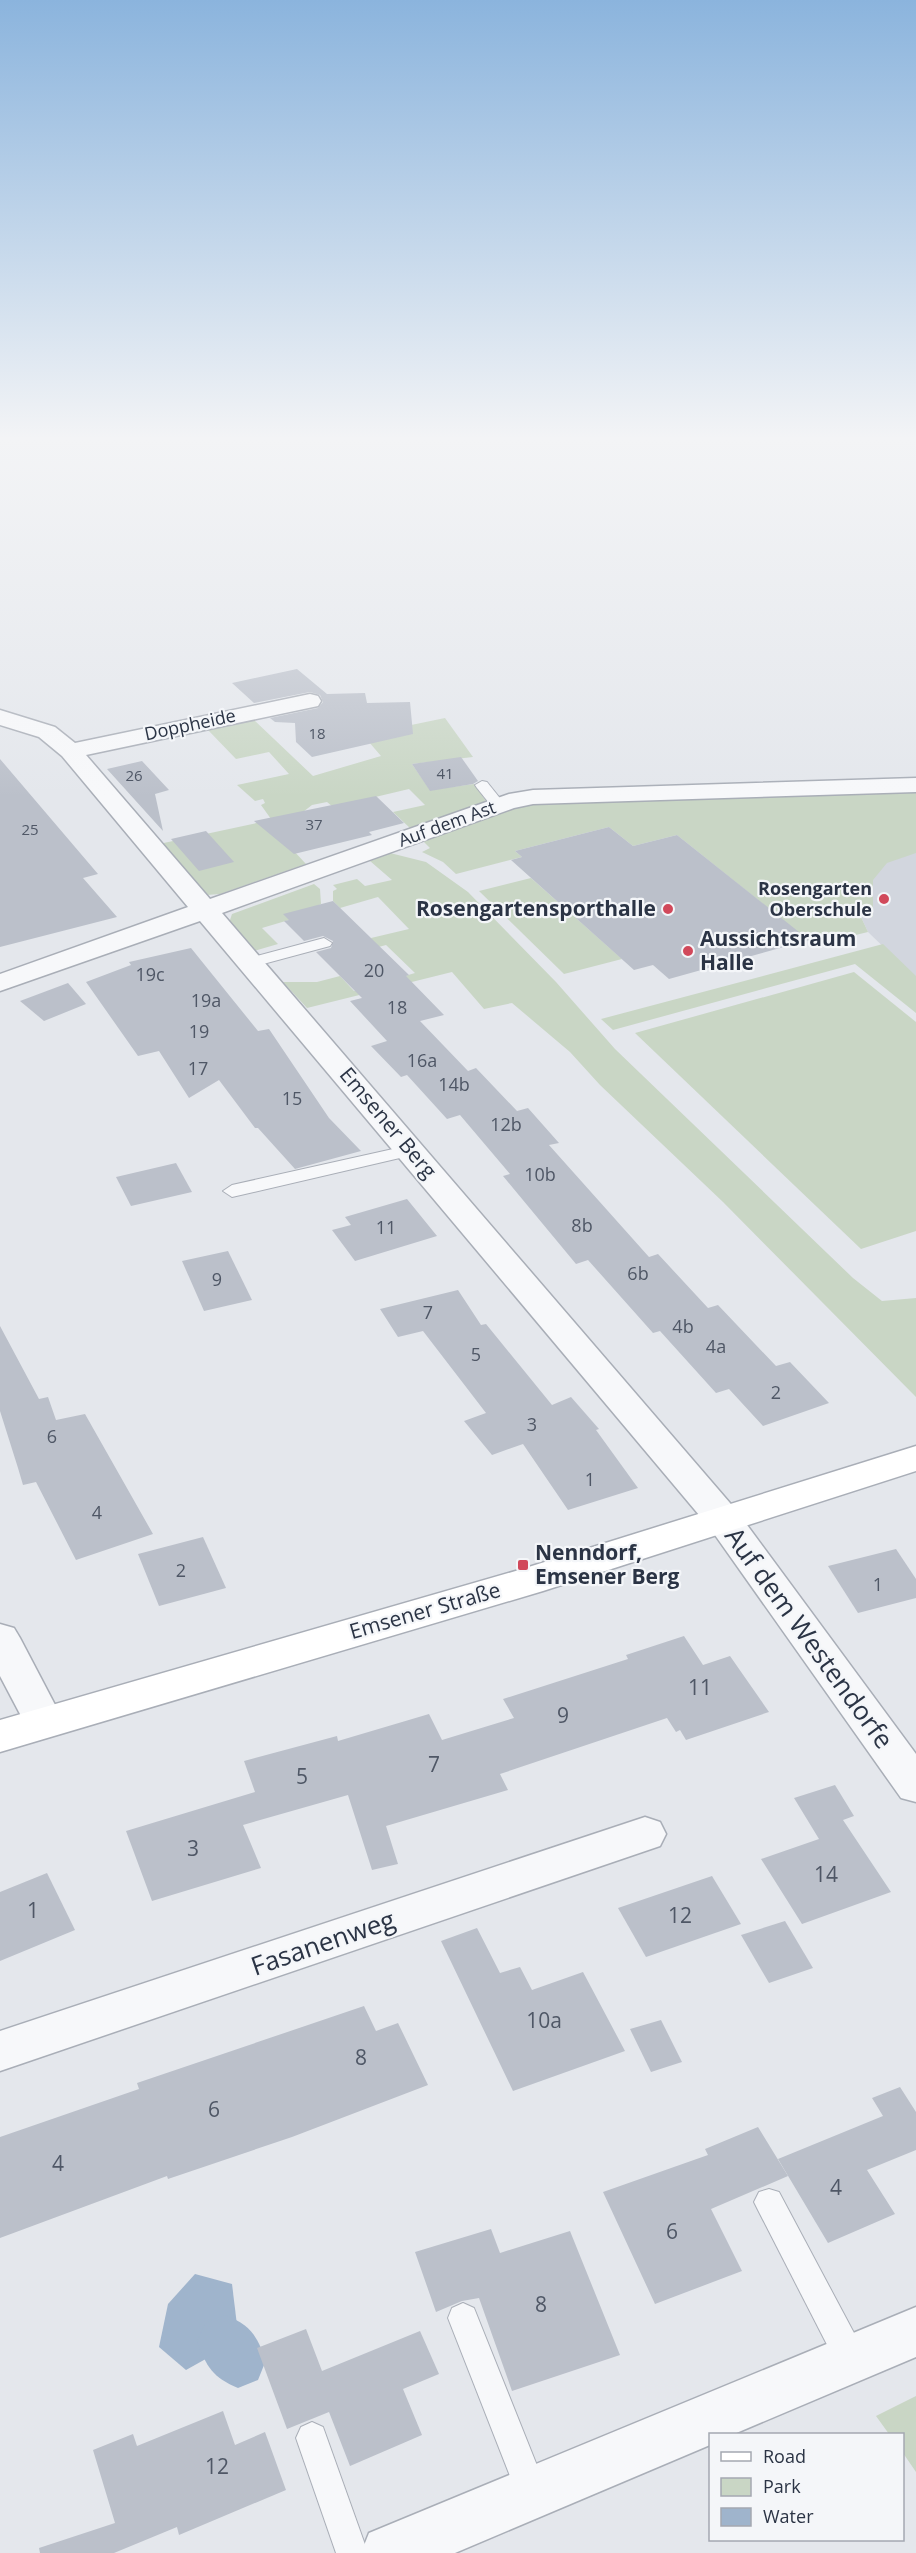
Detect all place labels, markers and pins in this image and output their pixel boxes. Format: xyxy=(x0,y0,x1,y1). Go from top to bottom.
place label: Rosengarten Oberschule xyxy=(758,876,872,921)
marker: Rosengarten Oberschule xyxy=(877,892,891,906)
place label: Rosengartensporthalle xyxy=(416,894,656,922)
marker: Rosengartensporthalle xyxy=(661,902,675,916)
place label: Aussichtsraum Halle xyxy=(700,924,856,976)
marker: Aussichtsraum Halle xyxy=(681,944,695,958)
place label: Nenndorf, Emsener Berg xyxy=(535,1538,679,1590)
marker: Nenndorf, Emsener Berg xyxy=(516,1558,530,1572)

